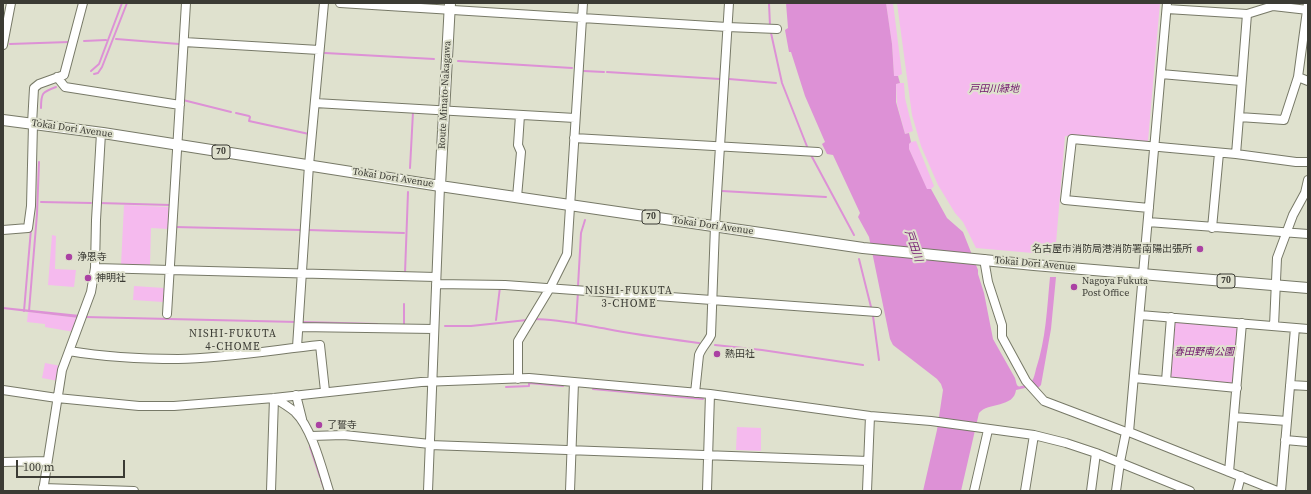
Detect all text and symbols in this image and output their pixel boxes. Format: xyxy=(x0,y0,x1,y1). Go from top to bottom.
street label: Route Minato-Nakagawa xyxy=(436,40,454,150)
park label: 戸田川緑地 xyxy=(969,83,1019,95)
street label: Tokai Dori Avenue xyxy=(31,117,113,141)
road number: 70 xyxy=(212,145,230,159)
street label: Tokai Dori Avenue xyxy=(352,166,434,190)
road number: 70 xyxy=(642,210,660,224)
street label: Tokai Dori Avenue xyxy=(672,214,754,238)
water label: 戸田川 xyxy=(901,228,925,264)
place label: 名古屋市消防局港消防署南陽出張所 xyxy=(1032,243,1192,255)
marker: 名古屋市消防局港消防署南陽出張所 xyxy=(1195,244,1205,254)
place label: 浄恩寺 xyxy=(77,251,107,263)
marker: 浄恩寺 xyxy=(64,252,74,262)
street label: Tokai Dori Avenue xyxy=(994,254,1076,274)
place label: 神明社 xyxy=(96,272,126,284)
marker: 神明社 xyxy=(83,273,93,283)
road number: 70 xyxy=(1217,274,1235,288)
place label: Nagoya Fukuta Post Office xyxy=(1082,275,1148,298)
marker: Nagoya Fukuta Post Office xyxy=(1069,282,1079,292)
district label: NISHI-FUKUTA 3-CHOME xyxy=(585,284,673,310)
district label: NISHI-FUKUTA 4-CHOME xyxy=(189,327,277,353)
park label: 春田野南公園 xyxy=(1174,346,1234,358)
place label: 熱田社 xyxy=(725,348,755,360)
marker: 熱田社 xyxy=(712,349,722,359)
place label: 了誓寺 xyxy=(327,419,357,431)
marker: 了誓寺 xyxy=(314,420,324,430)
scale bar xyxy=(18,452,127,478)
text: 100 m xyxy=(23,459,55,475)

